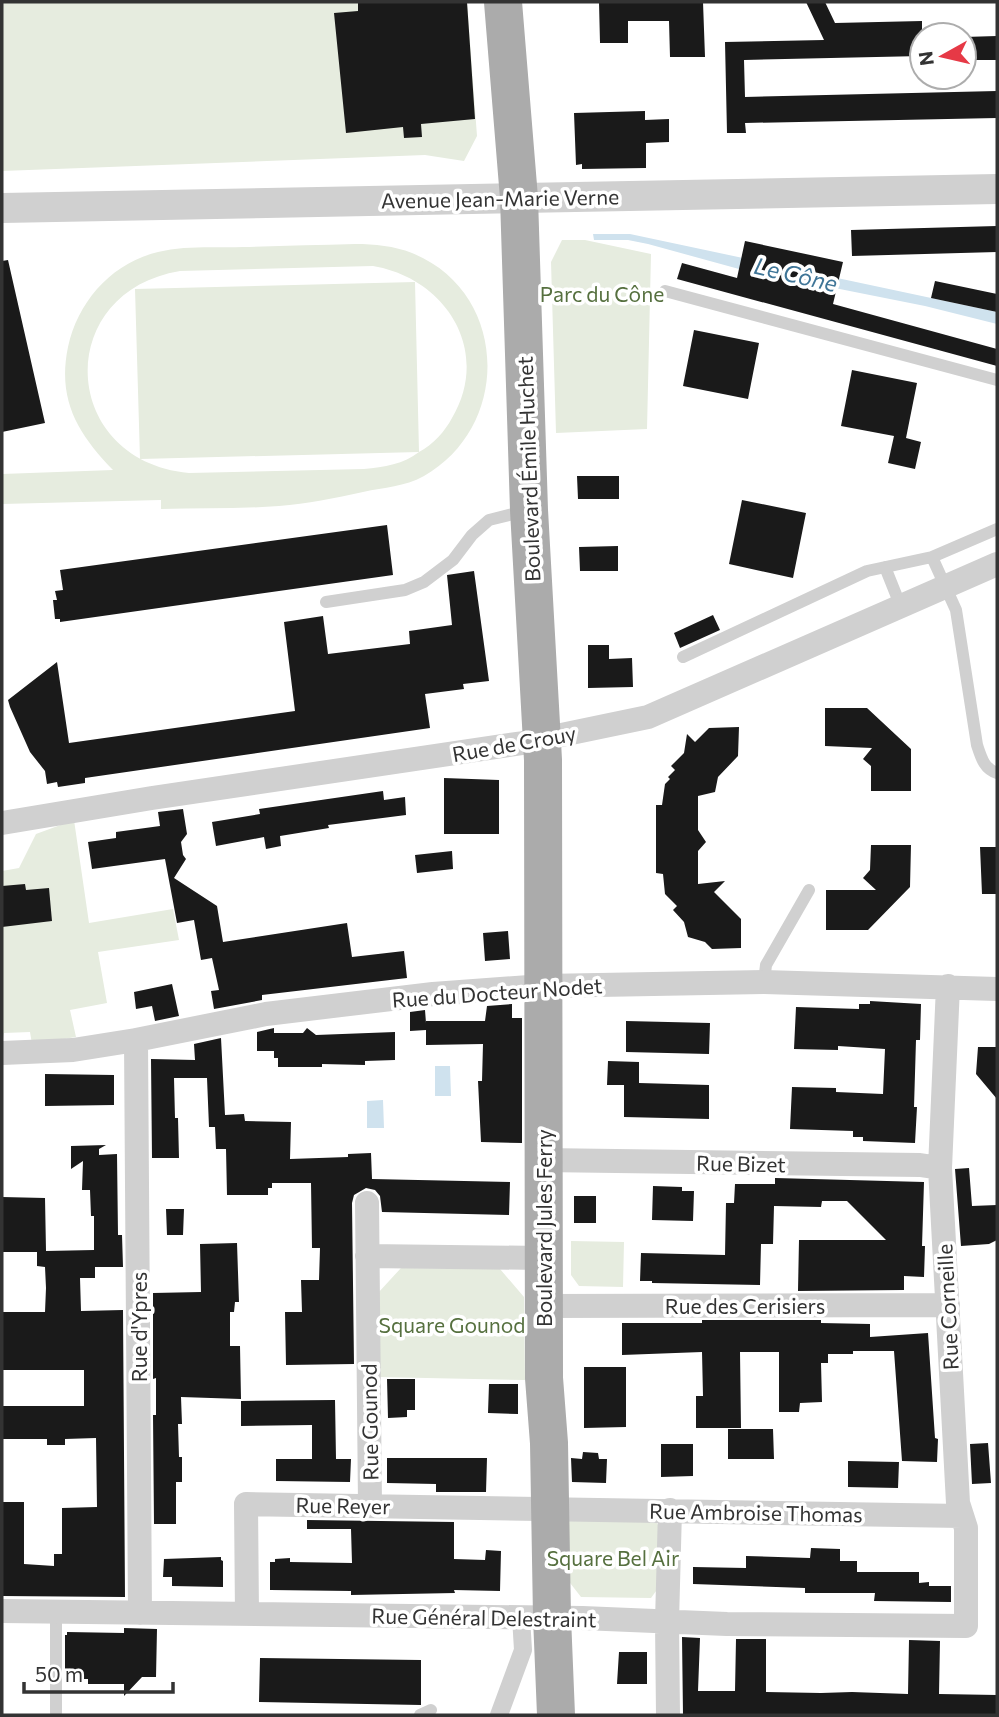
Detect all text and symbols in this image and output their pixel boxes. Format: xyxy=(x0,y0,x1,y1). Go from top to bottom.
north arrow xyxy=(908,21,978,91)
text: N xyxy=(913,50,938,67)
street label: Avenue Jean-Marie Verne xyxy=(381,183,619,213)
water label: Le Cône xyxy=(752,251,840,297)
park label: Parc du Cône xyxy=(540,281,664,306)
street label: Boulevard Émile Huchet xyxy=(512,356,544,582)
street label: Rue de Crouy xyxy=(450,720,578,766)
street label: Rue du Docteur Nodet xyxy=(391,972,603,1012)
street label: Boulevard Jules Ferry xyxy=(531,1129,556,1327)
street label: Rue Bizet xyxy=(696,1150,786,1176)
street label: Rue Corneille xyxy=(931,1243,963,1371)
street label: Rue d'Ypres xyxy=(126,1272,151,1382)
street label: Rue des Cerisiers xyxy=(665,1293,825,1318)
park label: Square Gounod xyxy=(379,1312,525,1337)
street label: Rue Gounod xyxy=(355,1363,383,1481)
street label: Rue Reyer xyxy=(295,1492,391,1518)
street label: Rue Ambroise Thomas xyxy=(649,1498,863,1526)
park label: Square Bel Air xyxy=(547,1545,679,1570)
street label: Rue Général Delestraint xyxy=(371,1603,597,1631)
scale bar xyxy=(24,1650,173,1694)
text: 50 m xyxy=(35,1661,83,1686)

